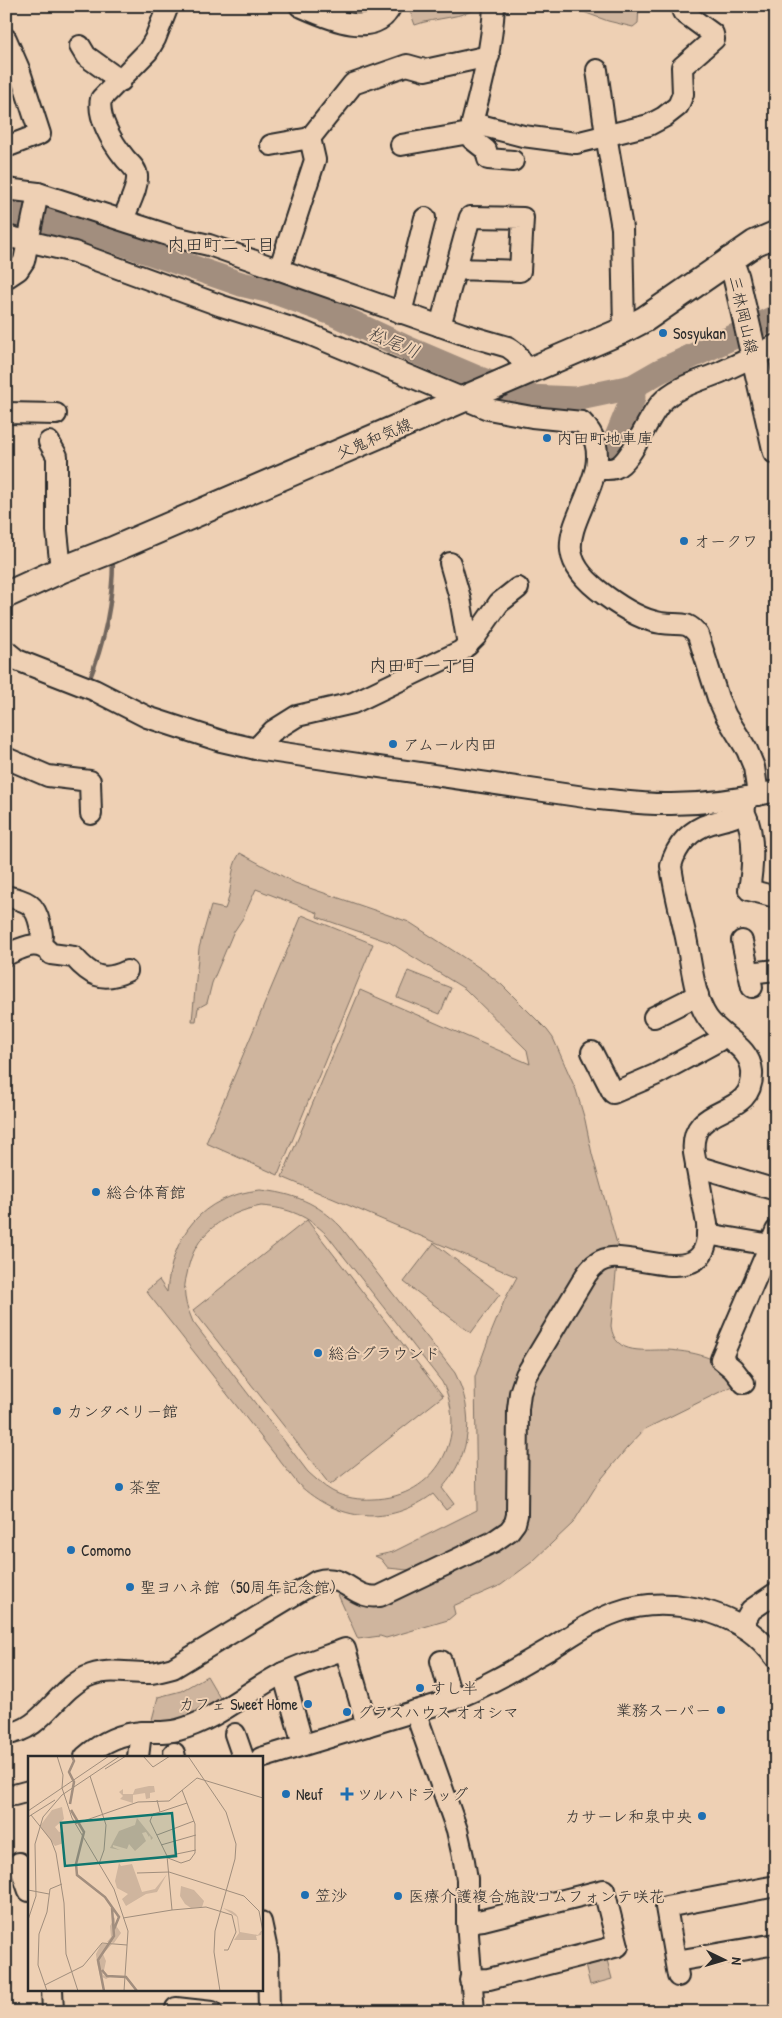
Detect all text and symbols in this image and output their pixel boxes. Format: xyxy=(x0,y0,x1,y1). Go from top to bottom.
district label: 内田町二丁目 xyxy=(167,232,275,257)
street label: 三林岡山線 xyxy=(724,274,764,356)
water label: 松尾川 xyxy=(364,320,424,364)
place label: Sosyukan xyxy=(673,322,726,344)
marker: Sosyukan xyxy=(657,327,669,339)
street label: 父鬼和気線 xyxy=(333,412,415,464)
place label: 内田町地車庫 xyxy=(557,427,653,449)
marker: 内田町地車庫 xyxy=(541,432,553,444)
place label: オークワ xyxy=(694,530,758,552)
marker: オークワ xyxy=(678,535,690,547)
district label: 内田町一丁目 xyxy=(369,653,477,678)
place label: アムール内田 xyxy=(403,733,496,755)
marker: アムール内田 xyxy=(387,738,399,750)
place label: 総合体育館 xyxy=(106,1181,186,1203)
marker: 総合体育館 xyxy=(90,1186,102,1198)
place label: 総合グラウンド xyxy=(328,1342,440,1364)
marker: 総合グラウンド xyxy=(312,1347,324,1359)
place label: カンタベリー館 xyxy=(67,1400,178,1422)
marker: カンタベリー館 xyxy=(51,1405,63,1417)
place label: 茶室 xyxy=(129,1476,161,1498)
marker: 茶室 xyxy=(113,1481,125,1493)
place label: Comomo xyxy=(81,1539,131,1561)
marker: Comomo xyxy=(65,1544,77,1556)
place label: 聖ヨハネ館（50周年記念館） xyxy=(140,1576,346,1598)
marker: 聖ヨハネ館（50周年記念館） xyxy=(124,1581,136,1593)
place label: すし半 xyxy=(430,1677,478,1699)
marker: すし半 xyxy=(414,1682,426,1694)
place label: カフェ Sweet Home xyxy=(178,1693,299,1715)
marker: カフェ Sweet Home xyxy=(302,1698,314,1710)
place label: 業務スーパー xyxy=(616,1699,711,1721)
place label: グラスハウス オオシマ xyxy=(357,1701,519,1723)
marker: 業務スーパー xyxy=(715,1704,727,1716)
marker: グラスハウス オオシマ xyxy=(341,1706,353,1718)
inset map xyxy=(28,1756,262,1990)
place label: Neuf xyxy=(296,1783,323,1805)
place label: ツルハドラッグ xyxy=(357,1783,468,1805)
marker: Neuf xyxy=(280,1788,292,1800)
marker: ツルハドラッグ xyxy=(341,1788,353,1800)
place label: カサーレ和泉中央 xyxy=(565,1805,692,1827)
marker: カサーレ和泉中央 xyxy=(696,1810,708,1822)
place label: 笠沙 xyxy=(315,1884,347,1906)
place label: 医療介護複合施設コムフォンテ咲花 xyxy=(408,1885,665,1907)
marker: 笠沙 xyxy=(299,1889,311,1901)
marker: 医療介護複合施設コムフォンテ咲花 xyxy=(392,1890,404,1902)
north arrow xyxy=(700,1936,750,1986)
text: N xyxy=(728,1957,747,1966)

